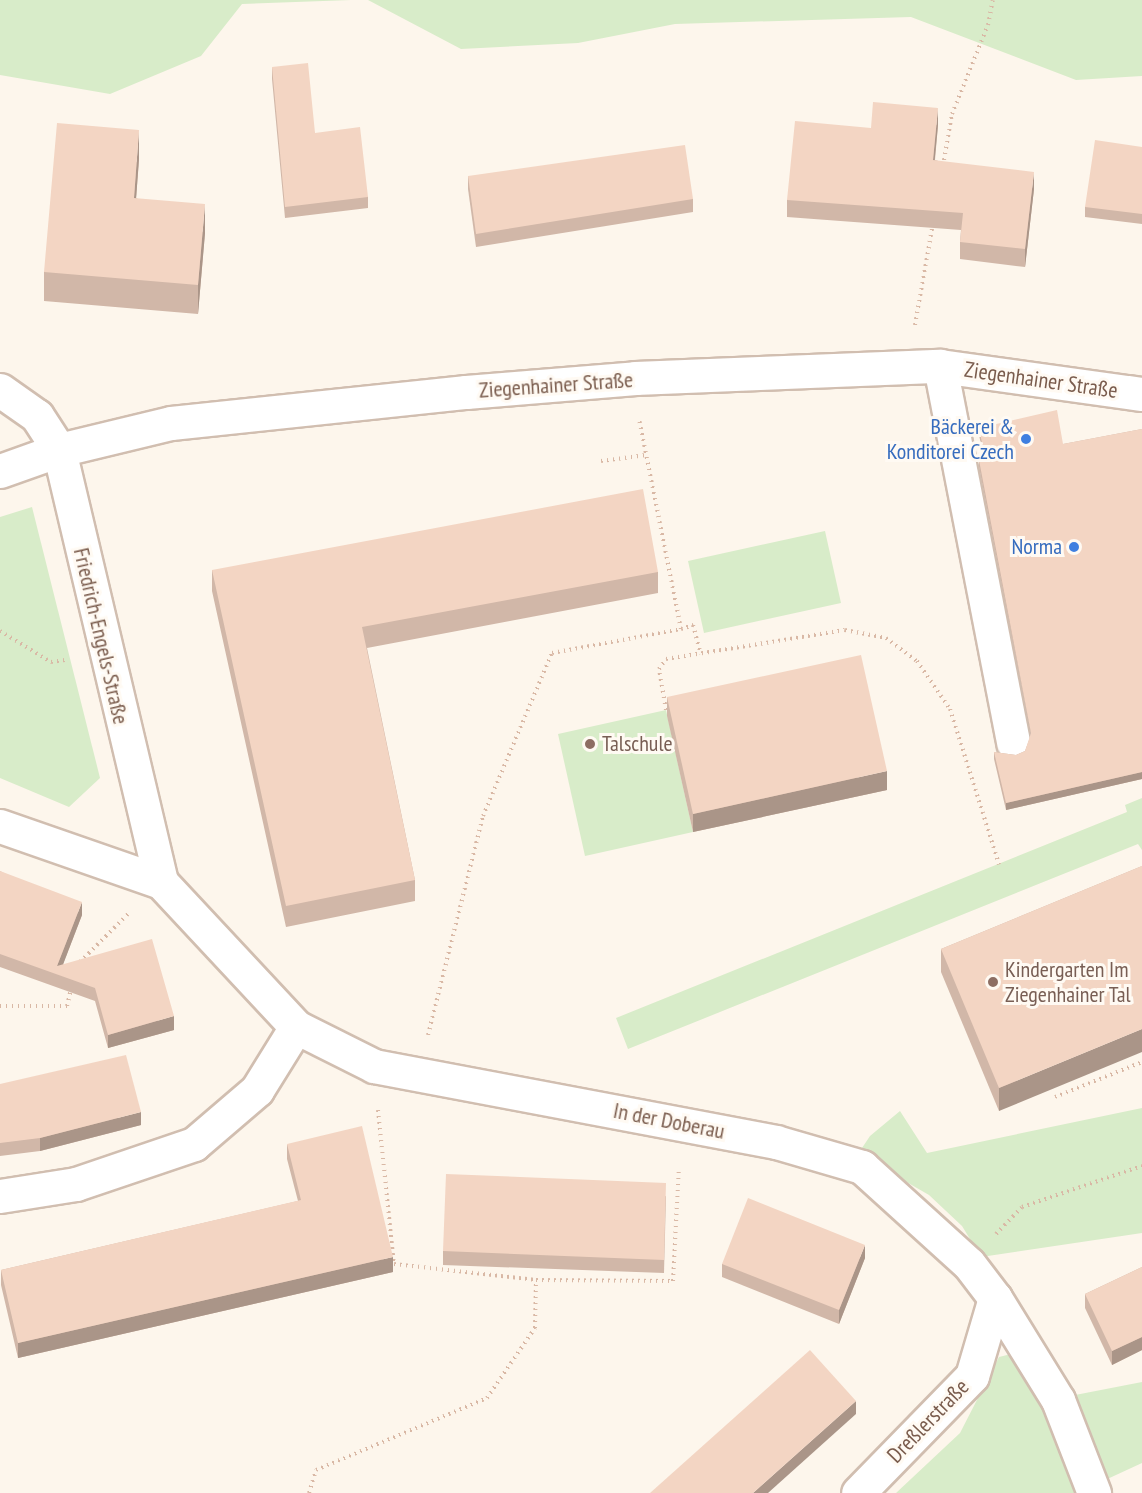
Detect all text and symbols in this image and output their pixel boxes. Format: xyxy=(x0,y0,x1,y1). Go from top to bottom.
street label: Ziegenhainer Straße xyxy=(963,356,1119,404)
street label: Ziegenhainer Straße xyxy=(478,366,634,404)
place label: Bäckerei & Konditorei Czech xyxy=(887,413,1014,464)
marker: Bäckerei & Konditorei Czech xyxy=(1019,432,1033,446)
place label: Norma xyxy=(1012,534,1062,560)
marker: Norma xyxy=(1067,540,1081,554)
street label: Friedrich-Engels-Straße xyxy=(68,545,134,727)
place label: Talschule xyxy=(602,731,673,757)
marker: Talschule xyxy=(583,737,597,751)
place label: Kindergarten Im Ziegenhainer Tal xyxy=(1005,956,1131,1008)
marker: Kindergarten Im Ziegenhainer Tal xyxy=(986,975,1000,989)
street label: In der Doberau xyxy=(611,1097,727,1145)
street label: Dreßlerstraße xyxy=(882,1374,974,1468)

